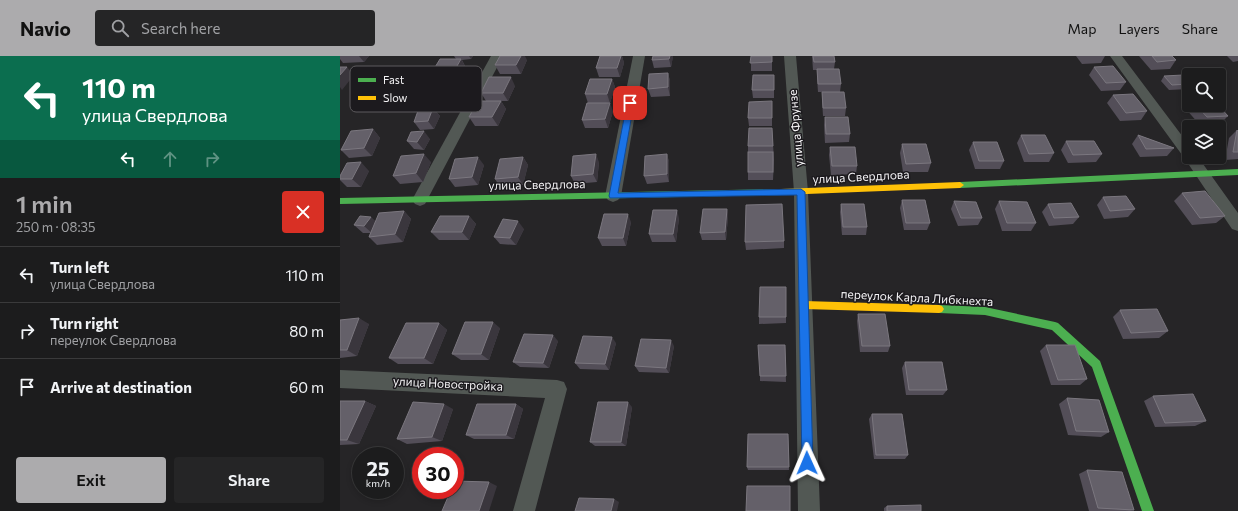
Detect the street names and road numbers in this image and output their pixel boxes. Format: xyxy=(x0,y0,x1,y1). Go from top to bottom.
street label: улица Фрунзе xyxy=(785,89,805,167)
street label: улица Свердлова xyxy=(812,166,910,186)
street label: улица Свердлова xyxy=(488,176,586,192)
street label: переулок Карла Либкнехта xyxy=(840,286,994,308)
street label: улица Новостройка xyxy=(393,373,503,393)

